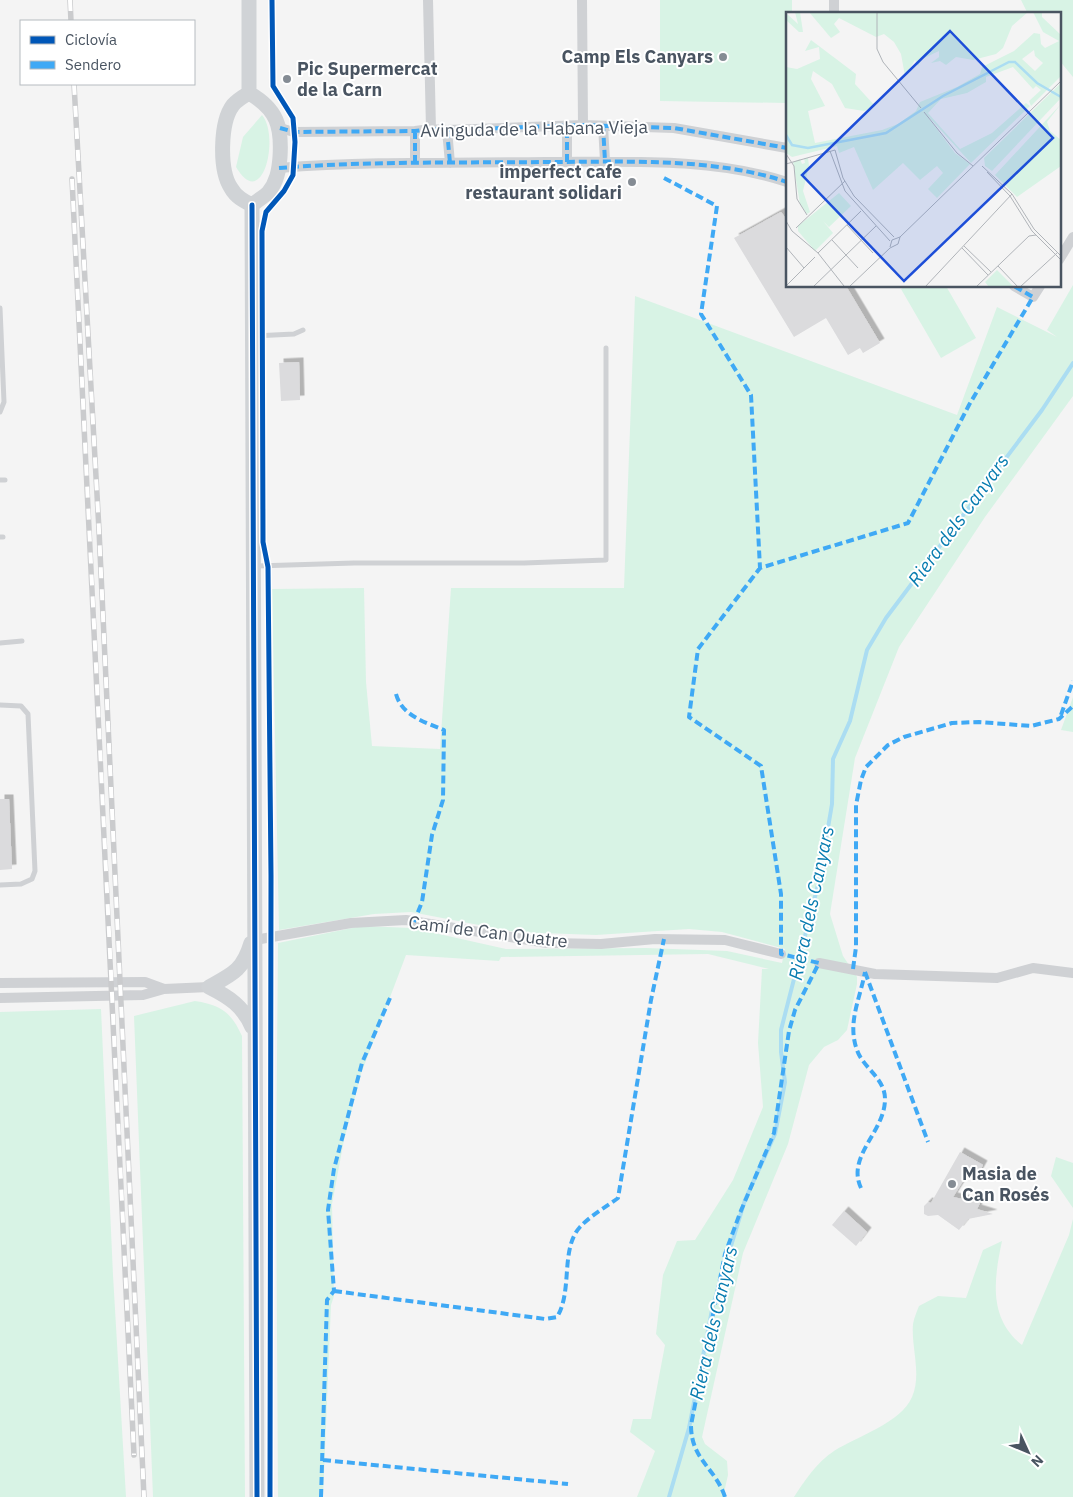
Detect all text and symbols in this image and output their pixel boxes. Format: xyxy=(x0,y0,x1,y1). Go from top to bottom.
inset map xyxy=(786,12,1060,288)
legend xyxy=(20,20,195,85)
text: Ciclovía xyxy=(65,30,117,49)
place label: Camp Els Canyars xyxy=(562,45,713,68)
marker: Camp Els Canyars xyxy=(717,51,729,63)
text: Sendero xyxy=(65,55,121,74)
place label: Pic Supermercat de la Carn xyxy=(297,57,438,101)
marker: Pic Supermercat de la Carn xyxy=(281,73,293,85)
street label: Avinguda de la Habana Vieja xyxy=(420,115,649,142)
place label: imperfect cafe restaurant solidari xyxy=(465,160,622,204)
marker: imperfect cafe restaurant solidari xyxy=(626,176,638,188)
water label: Riera dels Canyars xyxy=(902,449,1014,591)
water label: Riera dels Canyars xyxy=(783,824,839,982)
street label: Camí de Can Quatre xyxy=(407,910,569,953)
place label: Masia de Can Rosés xyxy=(962,1162,1049,1206)
marker: Masia de Can Rosés xyxy=(946,1178,958,1190)
water label: Riera dels Canyars xyxy=(684,1244,742,1402)
north arrow xyxy=(1003,1427,1053,1477)
text: N xyxy=(1027,1451,1047,1471)

